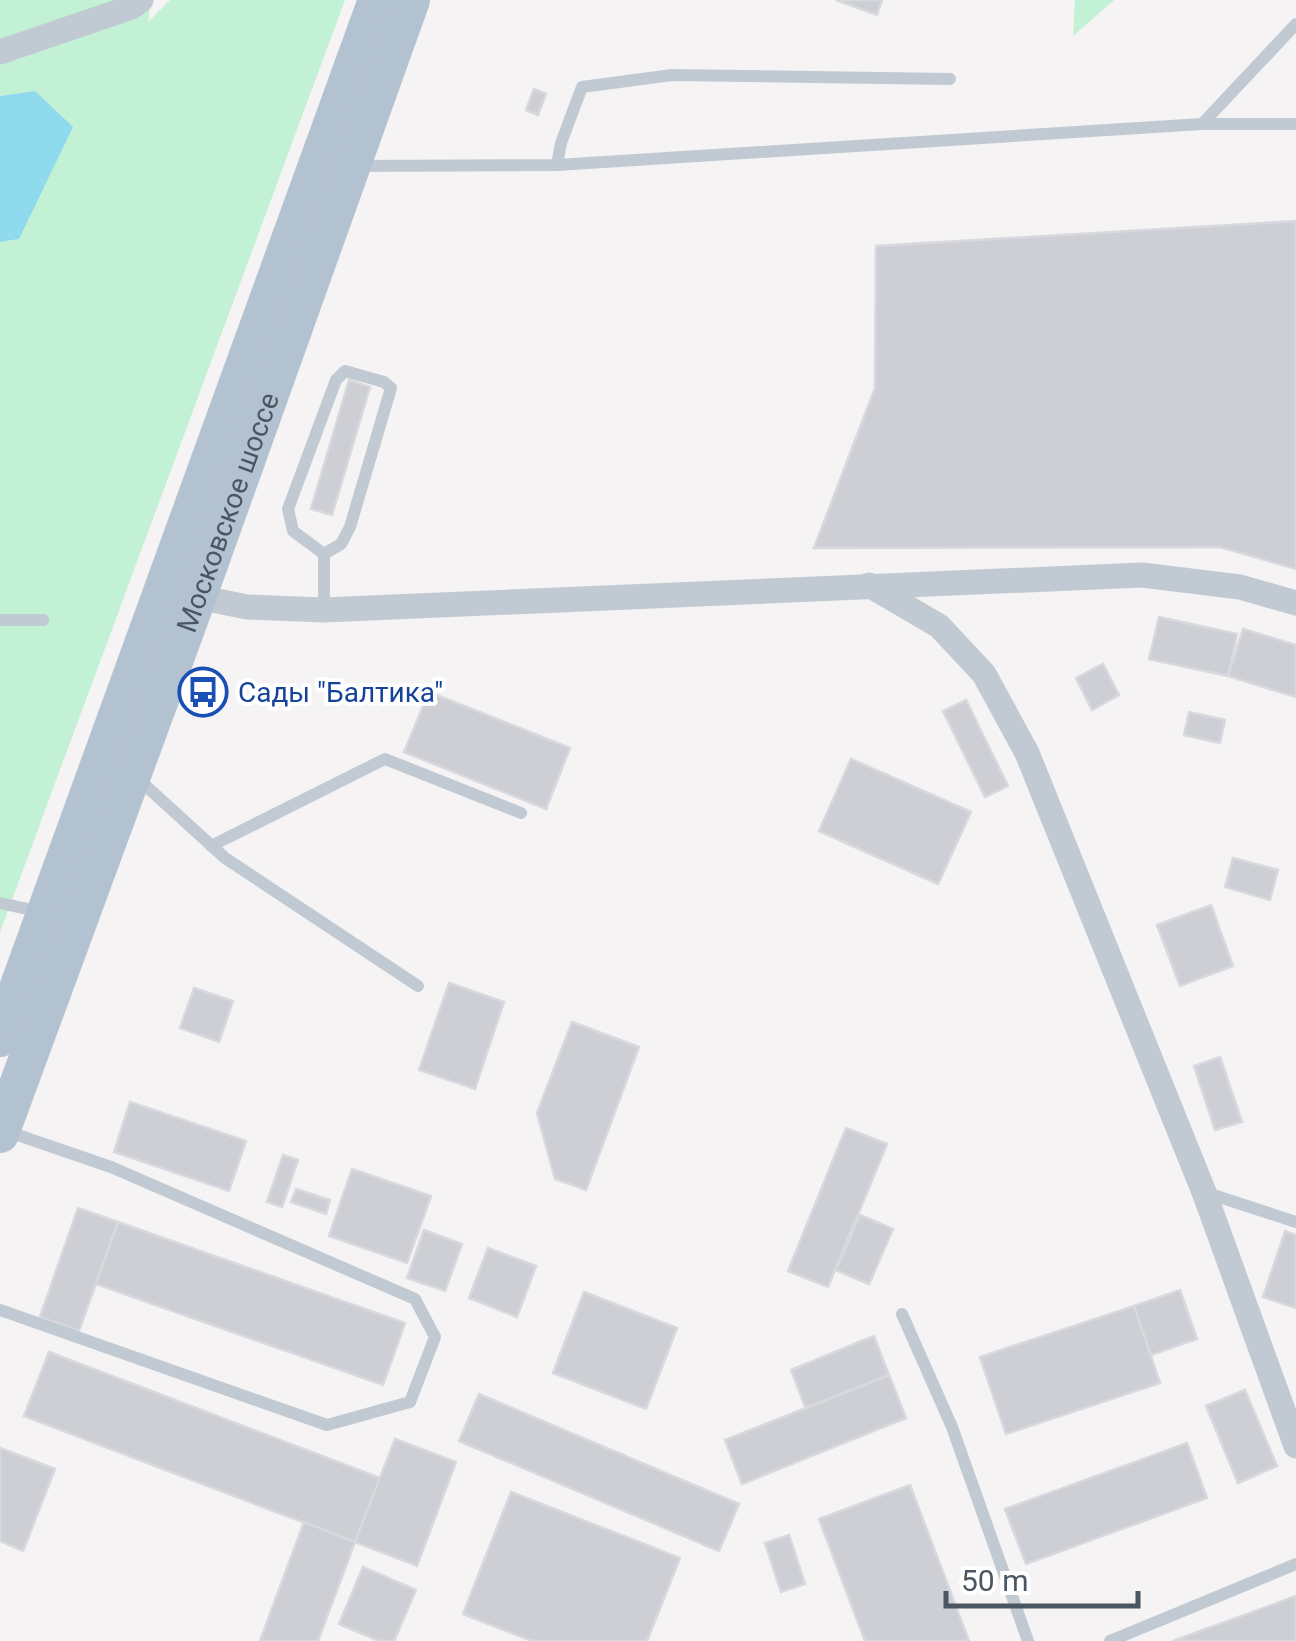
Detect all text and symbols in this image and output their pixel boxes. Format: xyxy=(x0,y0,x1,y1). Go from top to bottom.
street label: Московское шоссе xyxy=(170,388,286,637)
bus stop icon: Сады "Балтика" xyxy=(177,666,229,718)
place label: Сады "Балтика" xyxy=(238,676,443,709)
scale bar xyxy=(946,1546,1138,1608)
text: 50 m xyxy=(961,1563,1028,1598)

